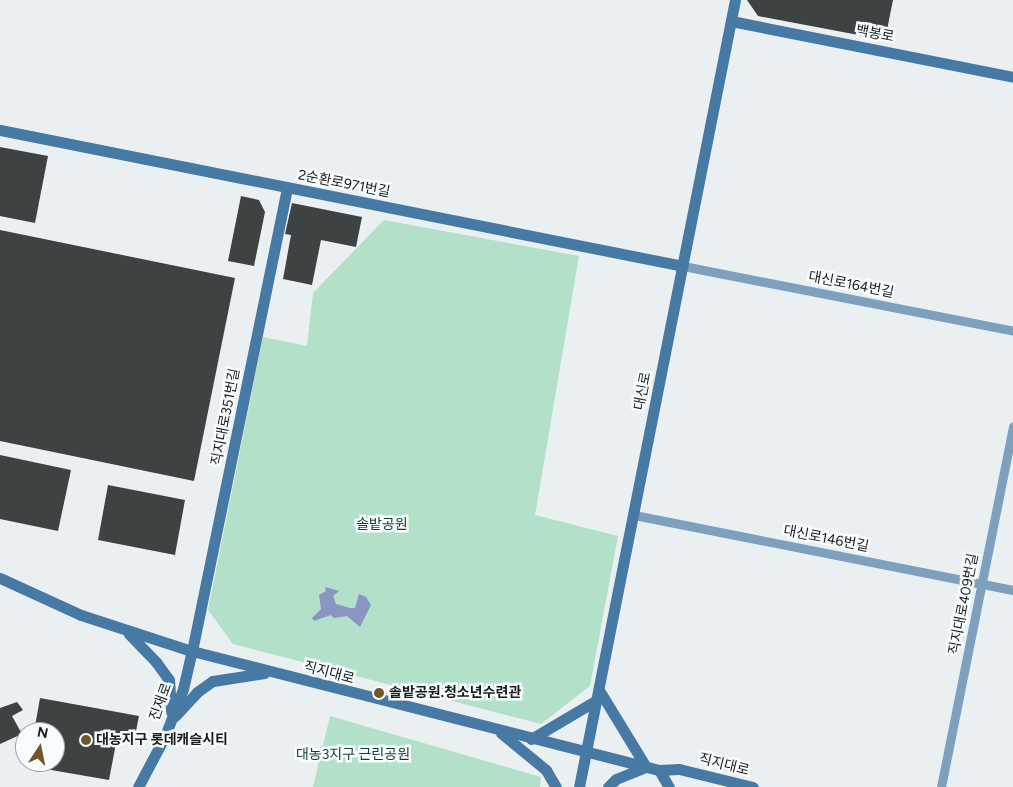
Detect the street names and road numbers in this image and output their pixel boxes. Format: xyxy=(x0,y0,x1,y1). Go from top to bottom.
street label: 백봉로 xyxy=(854,22,896,46)
street label: 2순환로971번길 xyxy=(297,167,391,201)
street label: 대신로164번길 xyxy=(807,268,895,302)
street label: 직지대로351번길 xyxy=(208,367,244,467)
street label: 대신로 xyxy=(631,370,655,412)
street label: 대신로146번길 xyxy=(782,522,870,556)
street label: 직지대로409번길 xyxy=(946,552,982,656)
street label: 직지대로 xyxy=(302,658,356,688)
street label: 진재로 xyxy=(146,681,176,723)
street label: 직지대로 xyxy=(697,751,751,779)

